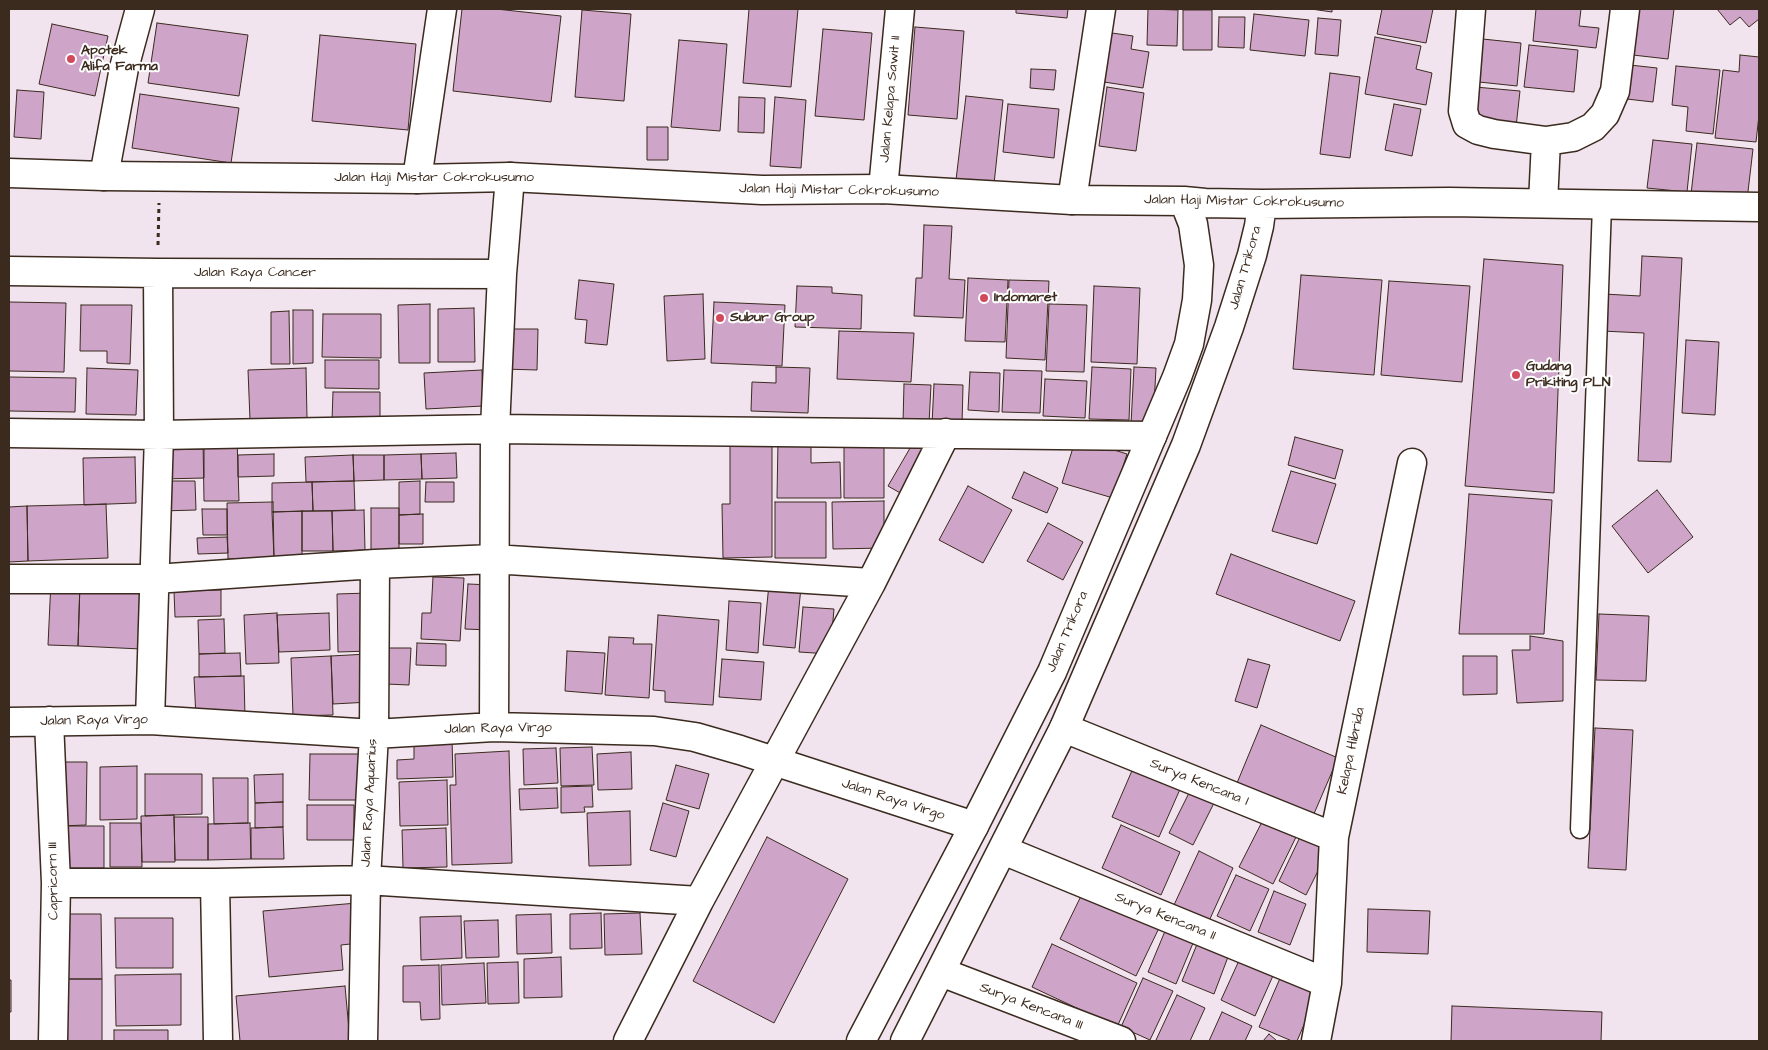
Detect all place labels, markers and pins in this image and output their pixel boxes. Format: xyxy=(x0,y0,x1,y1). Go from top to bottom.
place label: Apotek Alifa Farma xyxy=(81,43,158,75)
marker: Apotek Alifa Farma xyxy=(65,53,77,65)
place label: Indomaret xyxy=(994,290,1057,306)
marker: Indomaret xyxy=(978,292,990,304)
place label: Subur Group xyxy=(730,310,815,326)
marker: Subur Group xyxy=(714,312,726,324)
place label: Gudang Prikiting PLN xyxy=(1526,359,1610,392)
marker: Gudang Prikiting PLN xyxy=(1510,369,1522,381)

